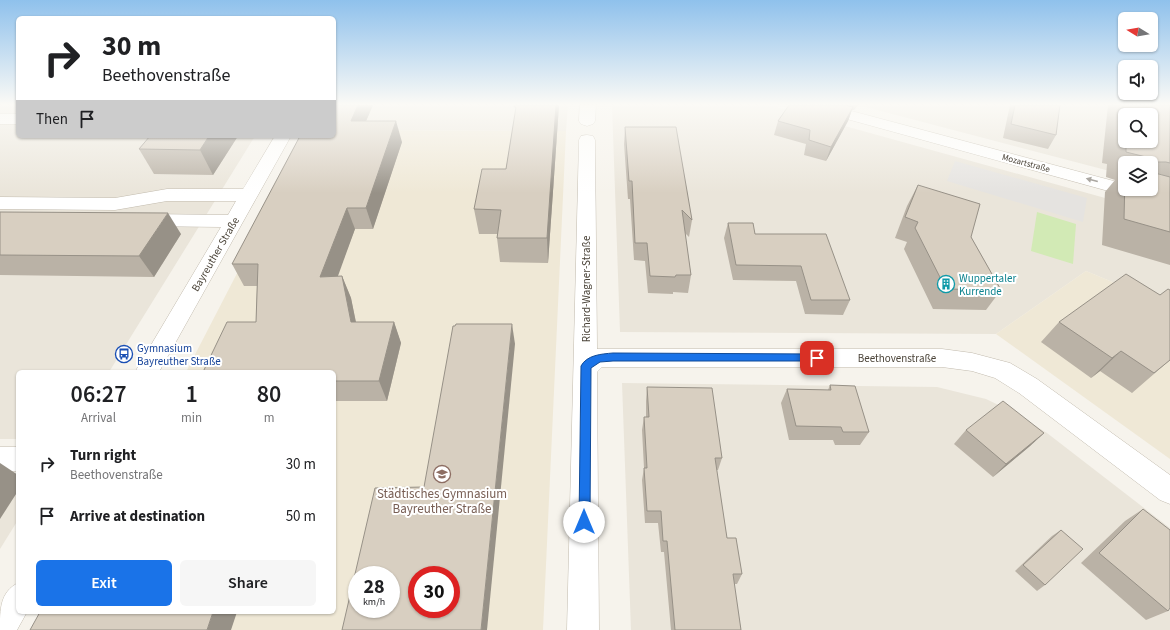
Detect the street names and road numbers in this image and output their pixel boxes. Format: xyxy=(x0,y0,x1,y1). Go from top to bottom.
street label: Mozartstraße xyxy=(1000,151,1052,176)
street label: Bayreuther Straße xyxy=(188,214,243,294)
street label: Richard-Wagner-Straße xyxy=(579,235,594,342)
street label: Beethovenstraße xyxy=(858,351,937,366)

